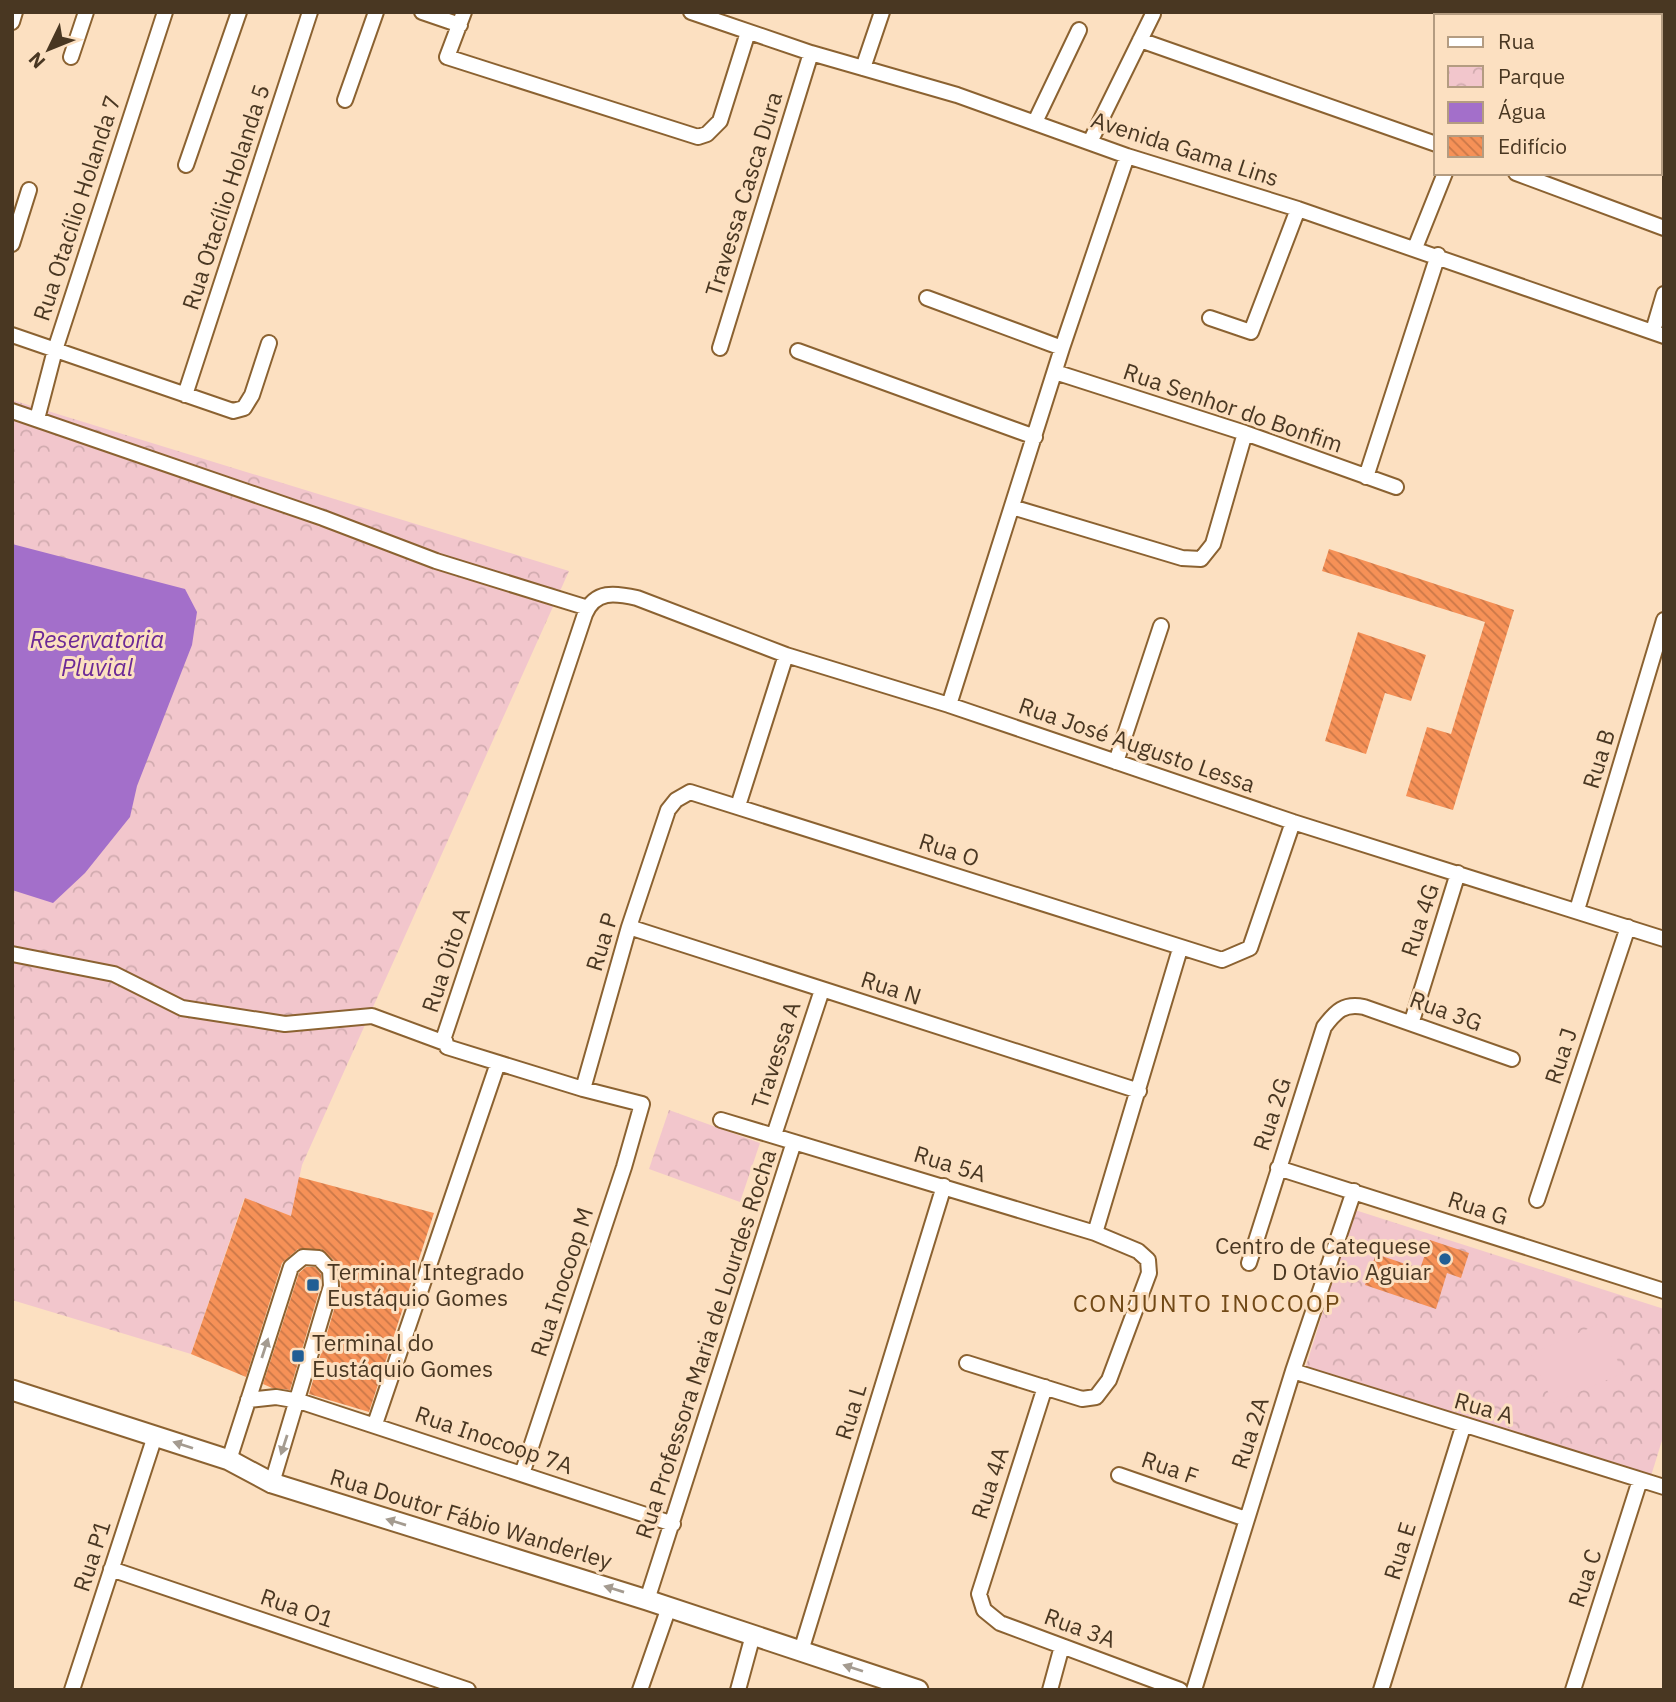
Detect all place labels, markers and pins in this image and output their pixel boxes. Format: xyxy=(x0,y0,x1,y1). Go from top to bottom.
place label: Centro de Catequese D Otavio Aguiar xyxy=(1215,1230,1432,1286)
marker: Centro de Catequese D Otavio Aguiar xyxy=(1437,1251,1453,1267)
place label: Terminal Integrado Eustáquio Gomes xyxy=(327,1256,524,1312)
marker: Terminal Integrado Eustáquio Gomes xyxy=(305,1277,321,1293)
place label: Terminal do Eustáquio Gomes xyxy=(312,1327,493,1383)
marker: Terminal do Eustáquio Gomes xyxy=(290,1348,306,1364)

